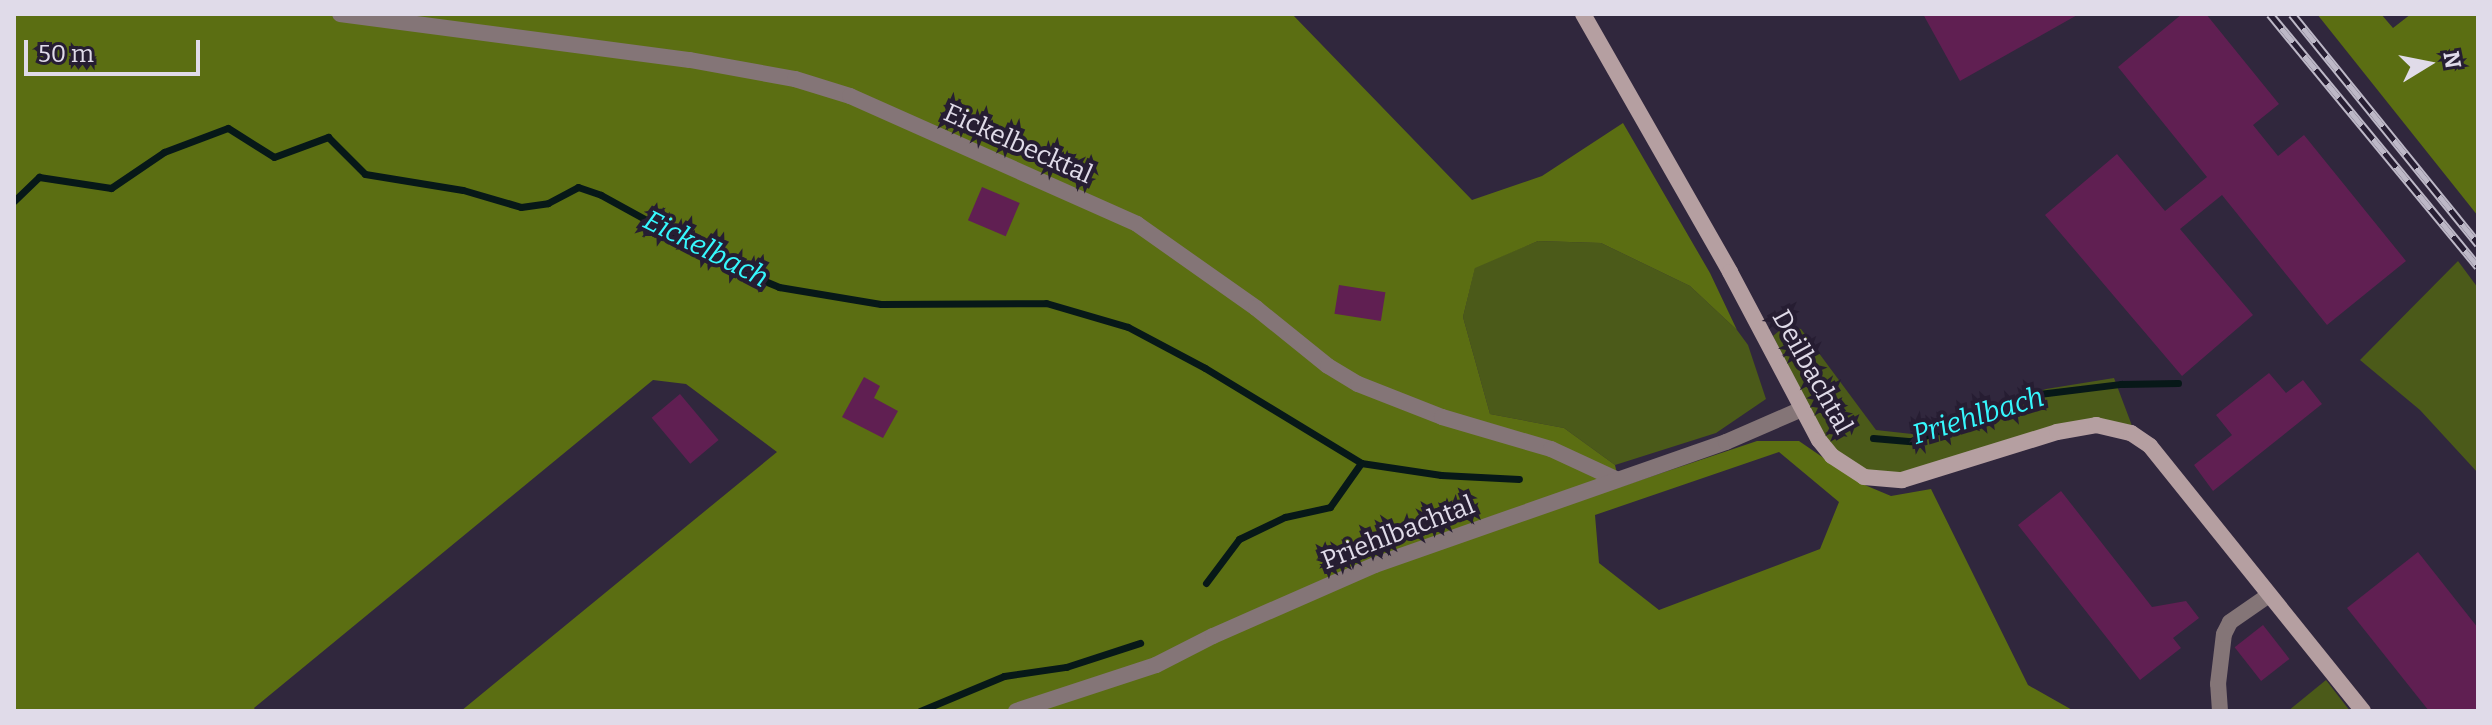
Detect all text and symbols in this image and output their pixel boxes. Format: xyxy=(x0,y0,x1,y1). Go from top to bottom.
scale bar xyxy=(28,24,204,74)
north arrow xyxy=(2388,24,2468,104)
text: 50 m xyxy=(38,40,94,68)
text: N xyxy=(2437,49,2467,70)
street label: Eickelbecktal xyxy=(939,97,1097,191)
water label: Eickelbach xyxy=(638,203,774,295)
street label: Deilbachtal xyxy=(1765,304,1859,440)
water label: Priehlbach xyxy=(1908,380,2048,452)
street label: Priehlbachtal xyxy=(1317,490,1479,576)

